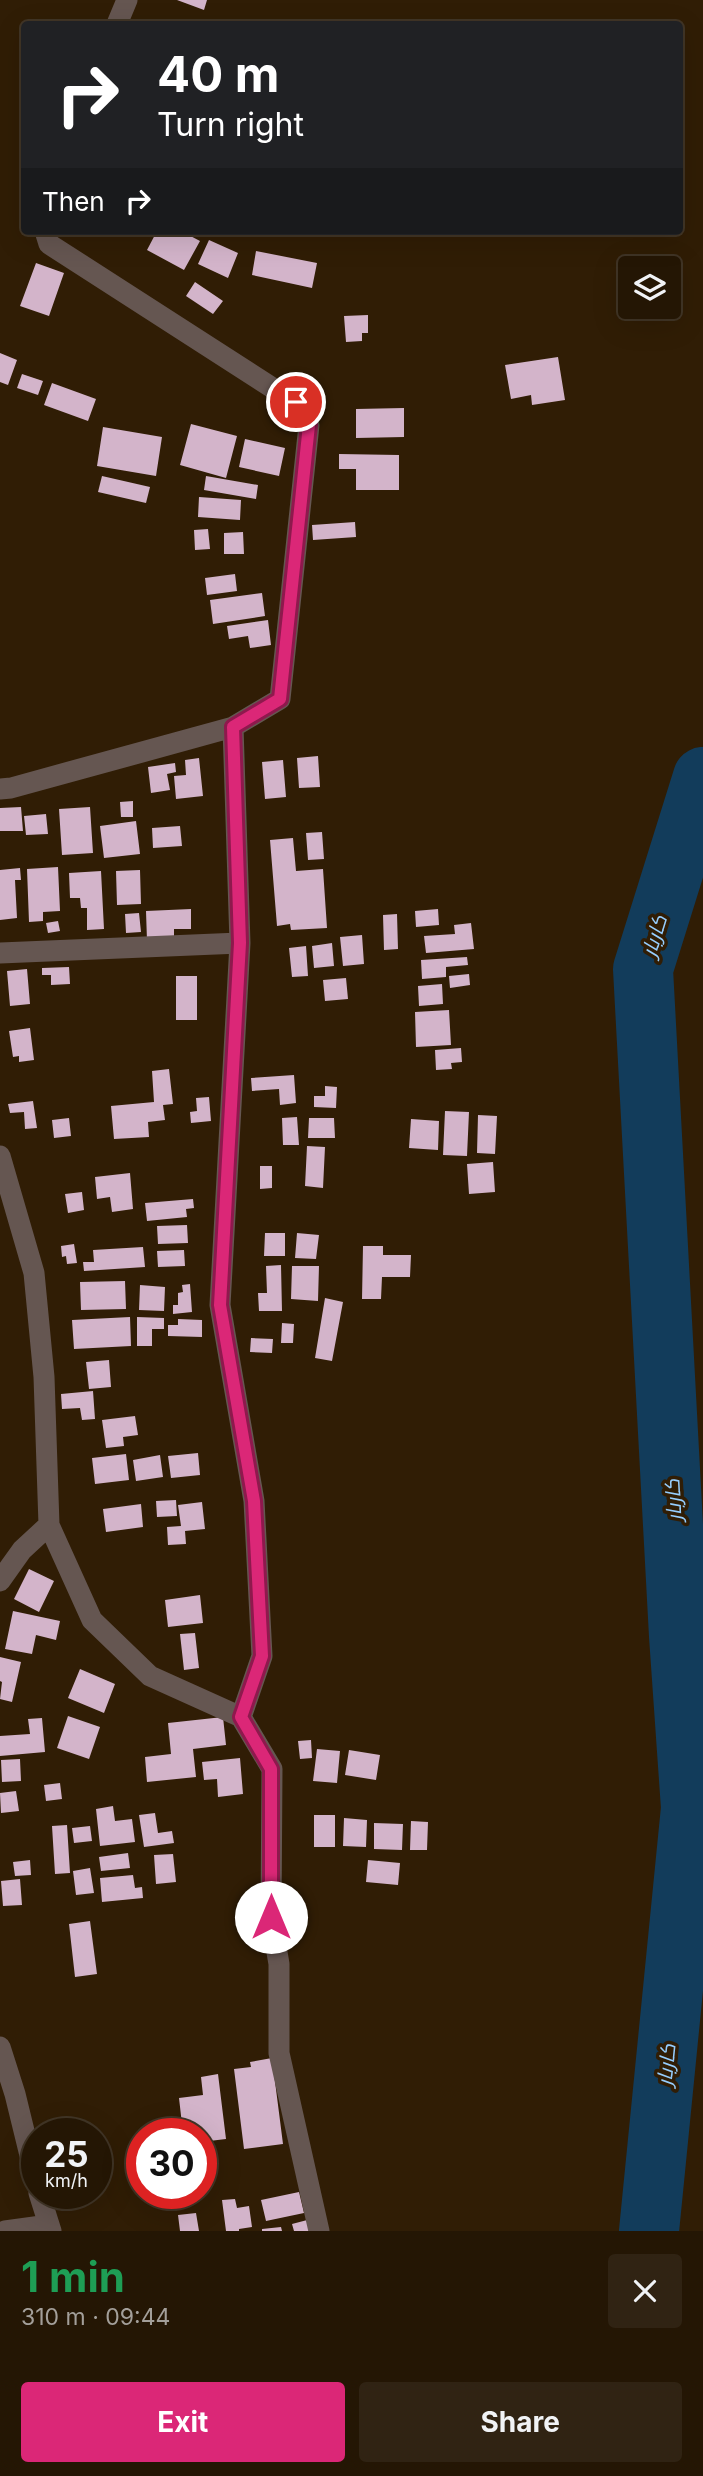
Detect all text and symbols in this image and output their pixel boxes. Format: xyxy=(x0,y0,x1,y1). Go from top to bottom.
text: 40 m xyxy=(157,45,280,104)
icon: right xyxy=(42,49,133,140)
text: Turn right xyxy=(157,105,304,144)
icon: right xyxy=(119,182,157,220)
text: Then xyxy=(42,186,105,217)
map controls xyxy=(618,256,681,319)
button: layers xyxy=(618,256,681,319)
pin xyxy=(266,372,326,432)
icon: arrive xyxy=(277,383,315,421)
water label: کاربار xyxy=(635,912,672,963)
water label: کاربار xyxy=(659,1478,687,1525)
position arrow xyxy=(234,1880,308,1954)
water label: کاربار xyxy=(651,2043,681,2090)
speed limit sign: 30 xyxy=(126,2118,217,2209)
text: 25 xyxy=(44,2133,89,2175)
text: km/h xyxy=(45,2170,88,2191)
text: 1 min xyxy=(21,2251,125,2302)
button: close xyxy=(608,2254,682,2328)
text: 310 m · 09:44 xyxy=(21,2303,170,2331)
button: Exit xyxy=(21,2382,345,2462)
button: Share xyxy=(359,2382,682,2462)

